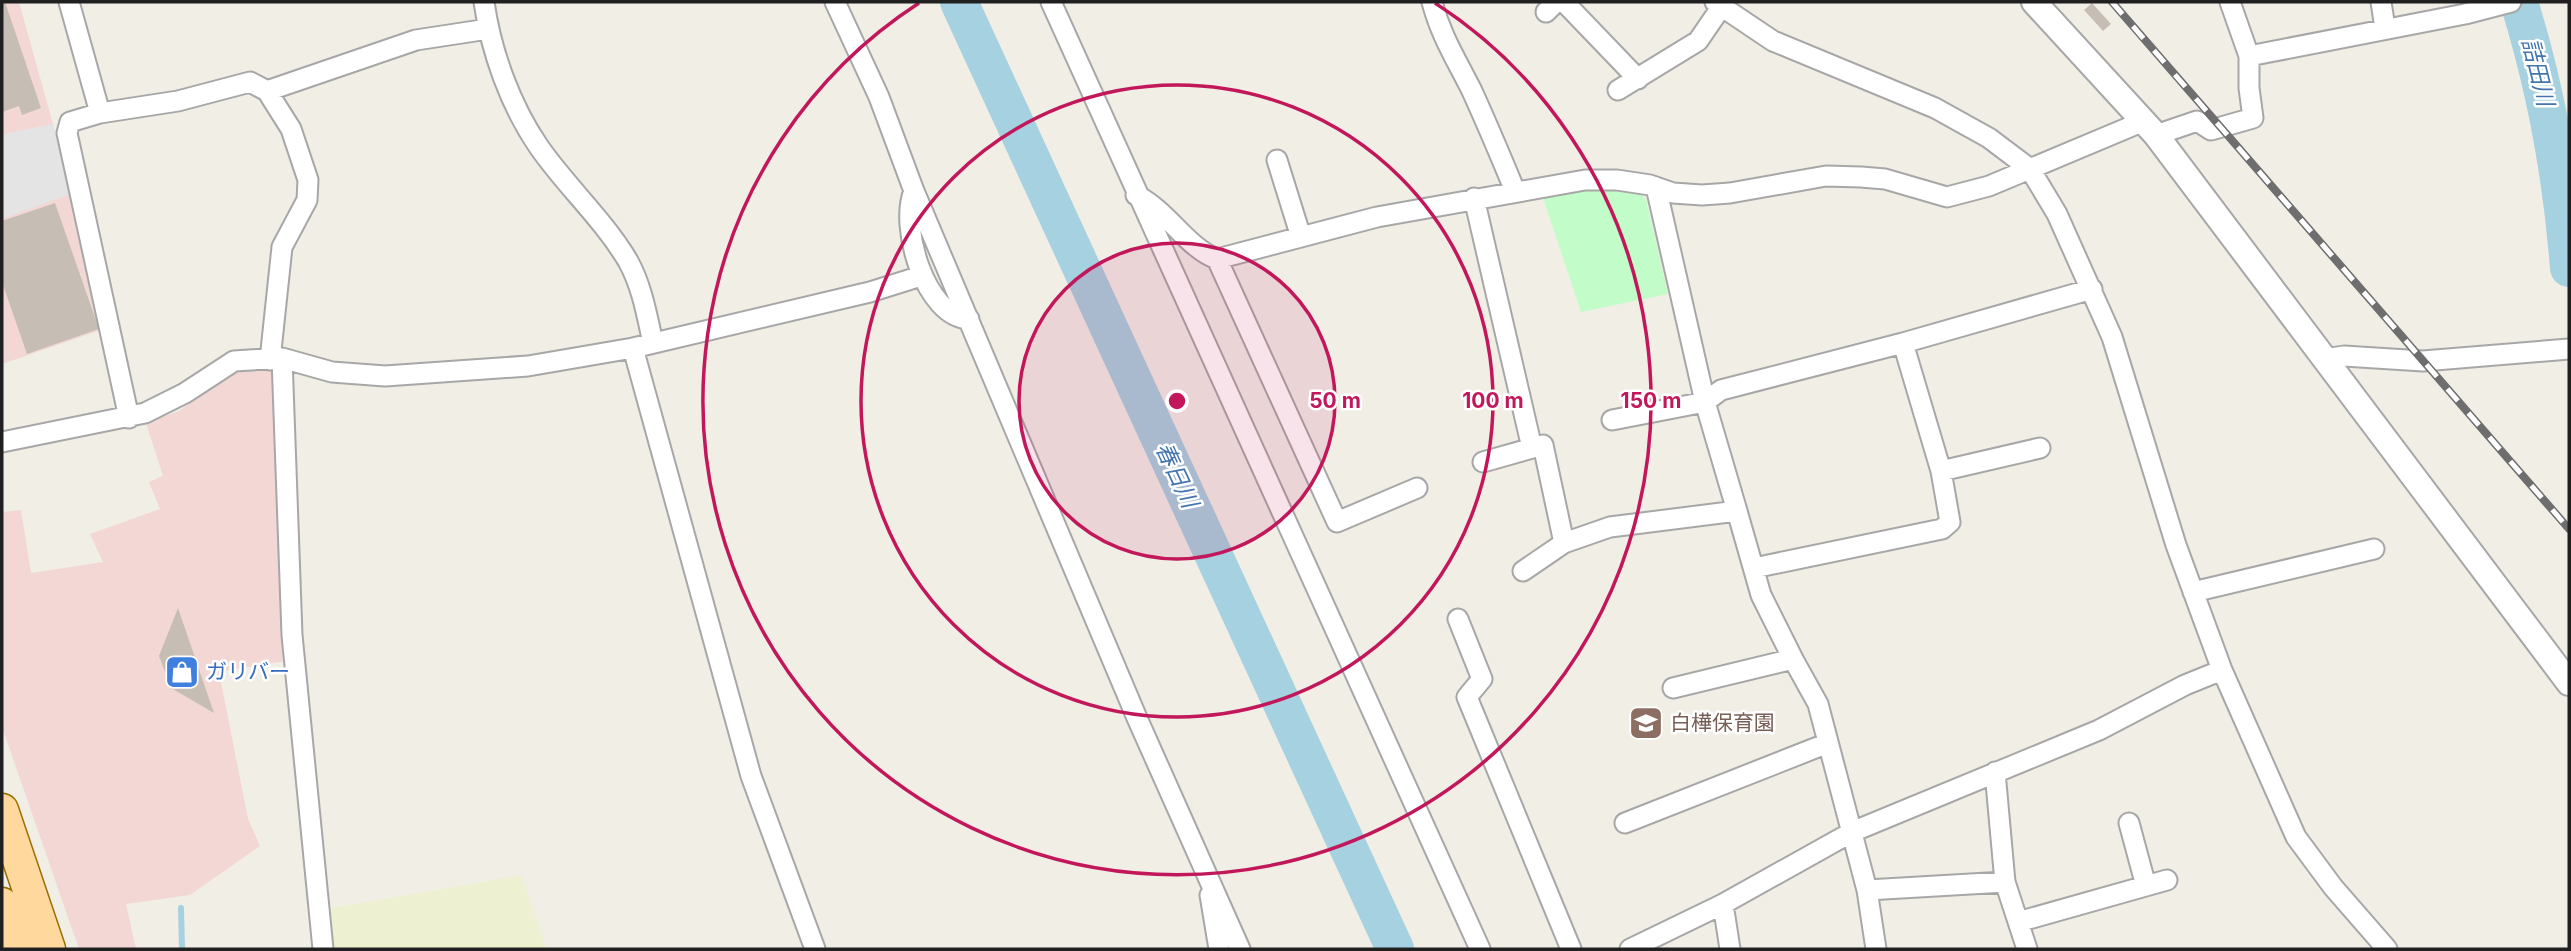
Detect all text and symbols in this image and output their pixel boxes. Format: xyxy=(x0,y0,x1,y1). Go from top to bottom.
water label: 詰田川 xyxy=(2516,35,2561,112)
text: 50 m xyxy=(1309,388,1361,413)
text: 100 m xyxy=(1462,388,1524,413)
text: 150 m xyxy=(1621,388,1681,413)
centre of rings xyxy=(1165,389,1189,413)
water label: 春日川 xyxy=(1150,438,1206,515)
shop icon: ガリバー xyxy=(163,653,201,691)
place label: ガリバー xyxy=(206,659,290,684)
school or university icon: 白樺保育園 xyxy=(1627,704,1665,742)
place label: 白樺保育園 xyxy=(1670,710,1775,735)

